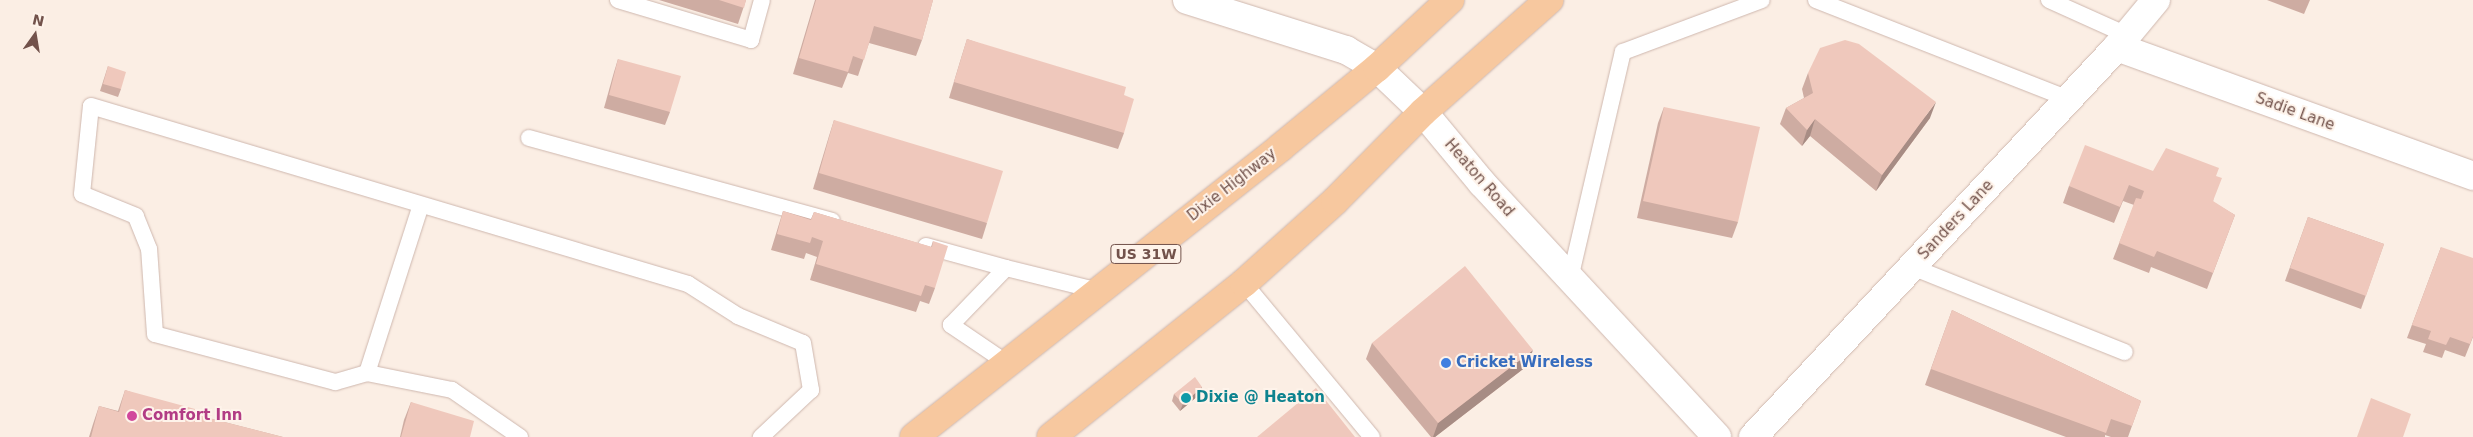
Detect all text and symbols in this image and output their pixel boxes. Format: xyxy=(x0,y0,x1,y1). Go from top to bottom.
north arrow xyxy=(10,10,60,60)
text: N xyxy=(31,11,46,29)
street label: Sadie Lane xyxy=(2253,89,2337,135)
street label: Heaton Road xyxy=(1440,136,1518,220)
street label: Dixie Highway xyxy=(1184,145,1280,225)
street label: Sanders Lane xyxy=(1915,177,1997,263)
road number: US 31W xyxy=(1110,242,1182,266)
place label: Cricket Wireless xyxy=(1456,354,1593,372)
marker: Cricket Wireless xyxy=(1440,357,1452,369)
place label: Dixie @ Heaton xyxy=(1196,389,1325,407)
marker: Dixie @ Heaton xyxy=(1180,392,1192,404)
place label: Comfort Inn xyxy=(142,407,243,425)
marker: Comfort Inn xyxy=(126,410,138,422)

